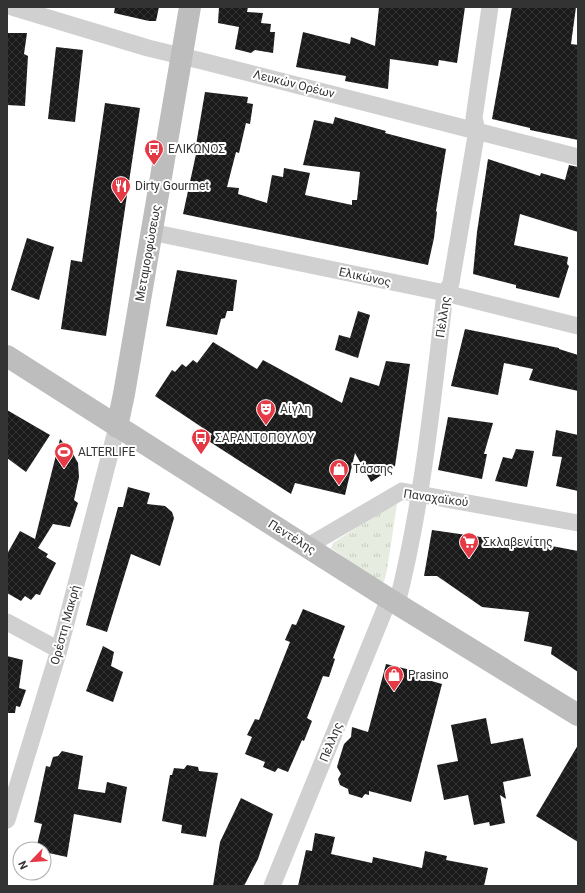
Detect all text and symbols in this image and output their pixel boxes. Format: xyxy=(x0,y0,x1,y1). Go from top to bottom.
street label: Λευκών Ορέων xyxy=(252,67,336,101)
bus stop icon: ΕΛΙΚΏΝΟΣ xyxy=(143,138,165,166)
place label: ΕΛΙΚΏΝΟΣ xyxy=(168,142,225,156)
restaurant icon: Dirty Gourmet xyxy=(110,175,132,203)
place label: Dirty Gourmet xyxy=(135,179,209,193)
street label: Μεταμορφώσεως xyxy=(133,203,163,303)
street label: Ελικώνος xyxy=(338,265,392,289)
street label: Πέλλης xyxy=(433,295,453,339)
theatre icon: Αίγλη xyxy=(255,398,277,426)
place label: Αίγλη xyxy=(280,402,311,416)
bus stop icon: ΣΑΡΑΝΤΟΠΟΥΛΟΥ xyxy=(190,427,212,455)
place label: ΣΑΡΑΝΤΟΠΟΥΛΟΥ xyxy=(215,431,315,445)
sports icon: ALTERLIFE xyxy=(53,441,75,469)
place label: ALTERLIFE xyxy=(78,445,135,459)
shop icon: Τάσσης xyxy=(328,458,350,486)
place label: Τάσσης xyxy=(353,462,393,476)
street label: Παναχαϊκού xyxy=(403,487,469,509)
street label: Πεντέλης xyxy=(266,517,318,557)
supermarket icon: Σκλαβενίτης xyxy=(458,531,480,559)
place label: Σκλαβενίτης xyxy=(483,535,553,549)
street label: Ορέστη Μακρή xyxy=(48,584,82,666)
shop icon: Prasino xyxy=(383,664,405,692)
place label: Prasino xyxy=(408,668,449,682)
street label: Πέλλης xyxy=(317,720,345,764)
north arrow xyxy=(12,841,52,881)
text: N xyxy=(16,859,31,871)

